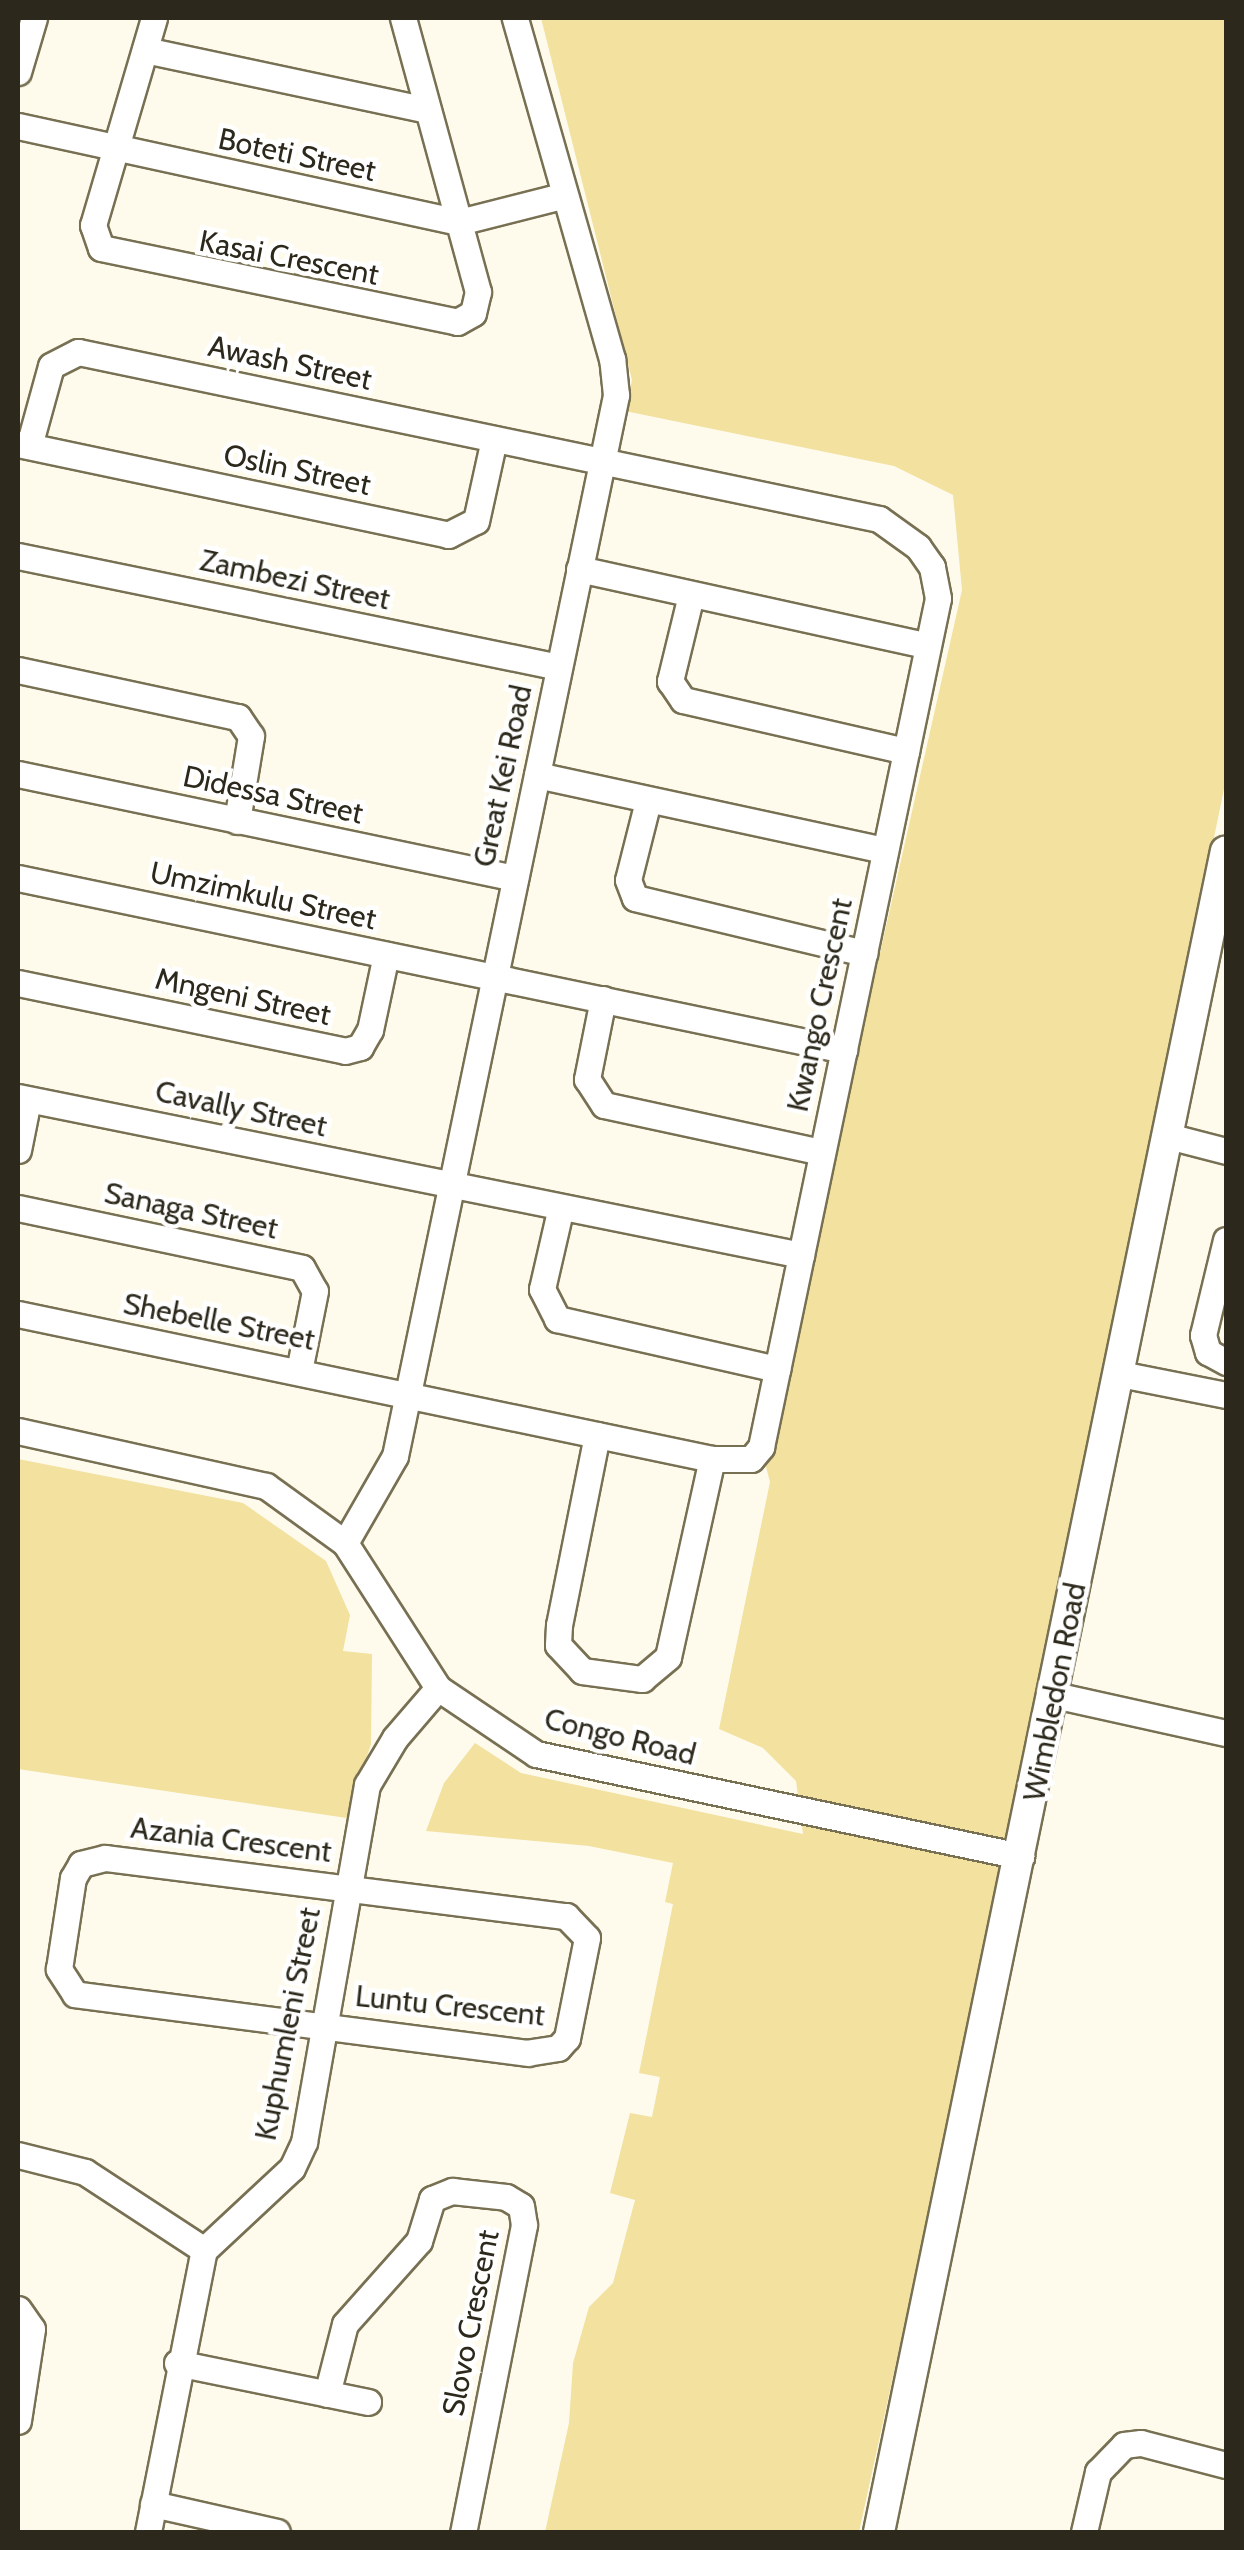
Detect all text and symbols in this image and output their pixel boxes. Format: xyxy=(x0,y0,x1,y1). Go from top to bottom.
street label: Boteti Street xyxy=(215,121,379,189)
street label: Kasai Crescent xyxy=(196,223,382,293)
street label: Awash Street xyxy=(205,328,375,398)
street label: Oslin Street xyxy=(220,437,374,503)
street label: Zambezi Street xyxy=(197,542,393,618)
street label: Great Kei Road xyxy=(466,682,540,870)
street label: Didessa Street xyxy=(180,758,366,832)
street label: Umzimkulu Street xyxy=(147,854,379,938)
street label: Kwango Crescent xyxy=(780,895,860,1115)
street label: Mngeni Street xyxy=(152,961,334,1033)
street label: Cavally Street xyxy=(152,1073,330,1145)
street label: Sanaga Street xyxy=(101,1175,281,1247)
street label: Shebelle Street xyxy=(120,1286,318,1358)
street label: Wimbledon Road xyxy=(1016,1580,1094,1804)
street label: Congo Road xyxy=(541,1701,699,1773)
street label: Azania Crescent xyxy=(129,1810,333,1870)
street label: Kuphumleni Street xyxy=(248,1905,328,2143)
street label: Luntu Crescent xyxy=(354,1978,546,2034)
street label: Slovo Crescent xyxy=(435,2227,507,2419)

